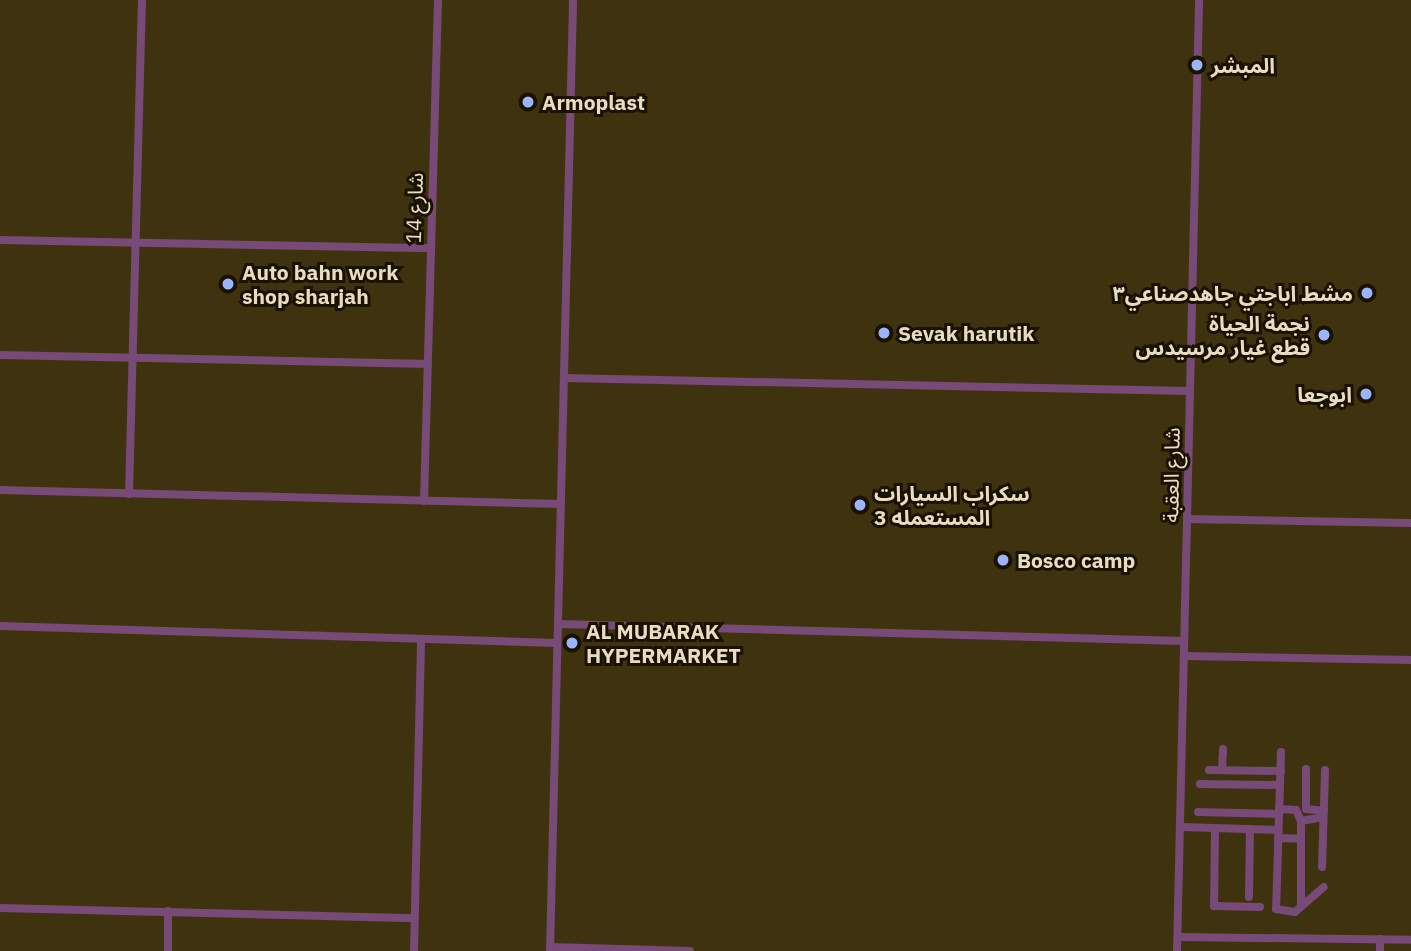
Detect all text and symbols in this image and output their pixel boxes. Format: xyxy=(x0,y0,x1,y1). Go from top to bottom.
place label: المبشر xyxy=(1211,52,1275,78)
marker: المبشر xyxy=(1189,57,1205,73)
place label: Armoplast xyxy=(542,89,645,115)
marker: Armoplast xyxy=(520,94,536,110)
street label: شارع 14 xyxy=(400,172,428,244)
place label: Auto bahn work shop sharjah xyxy=(242,259,398,309)
marker: Auto bahn work shop sharjah xyxy=(220,276,236,292)
place label: مشط اباجتي جاهدصناعي٣ xyxy=(1113,280,1353,306)
marker: مشط اباجتي جاهدصناعي٣ xyxy=(1359,285,1375,301)
place label: نجمة الحياة قطع غيار مرسيدس xyxy=(1136,310,1310,360)
place label: Sevak harutik xyxy=(898,320,1034,346)
marker: Sevak harutik xyxy=(876,325,892,341)
marker: نجمة الحياة قطع غيار مرسيدس xyxy=(1316,327,1332,343)
place label: ابوجعا xyxy=(1297,381,1352,407)
marker: ابوجعا xyxy=(1358,386,1374,402)
street label: شارع العقبة xyxy=(1158,427,1184,523)
place label: سكراب السيارات المستعمله 3 xyxy=(874,480,1030,530)
marker: سكراب السيارات المستعمله 3 xyxy=(852,497,868,513)
place label: Bosco camp xyxy=(1017,547,1135,573)
marker: Bosco camp xyxy=(995,552,1011,568)
place label: AL MUBARAK HYPERMARKET xyxy=(586,618,741,668)
marker: AL MUBARAK HYPERMARKET xyxy=(564,635,580,651)

